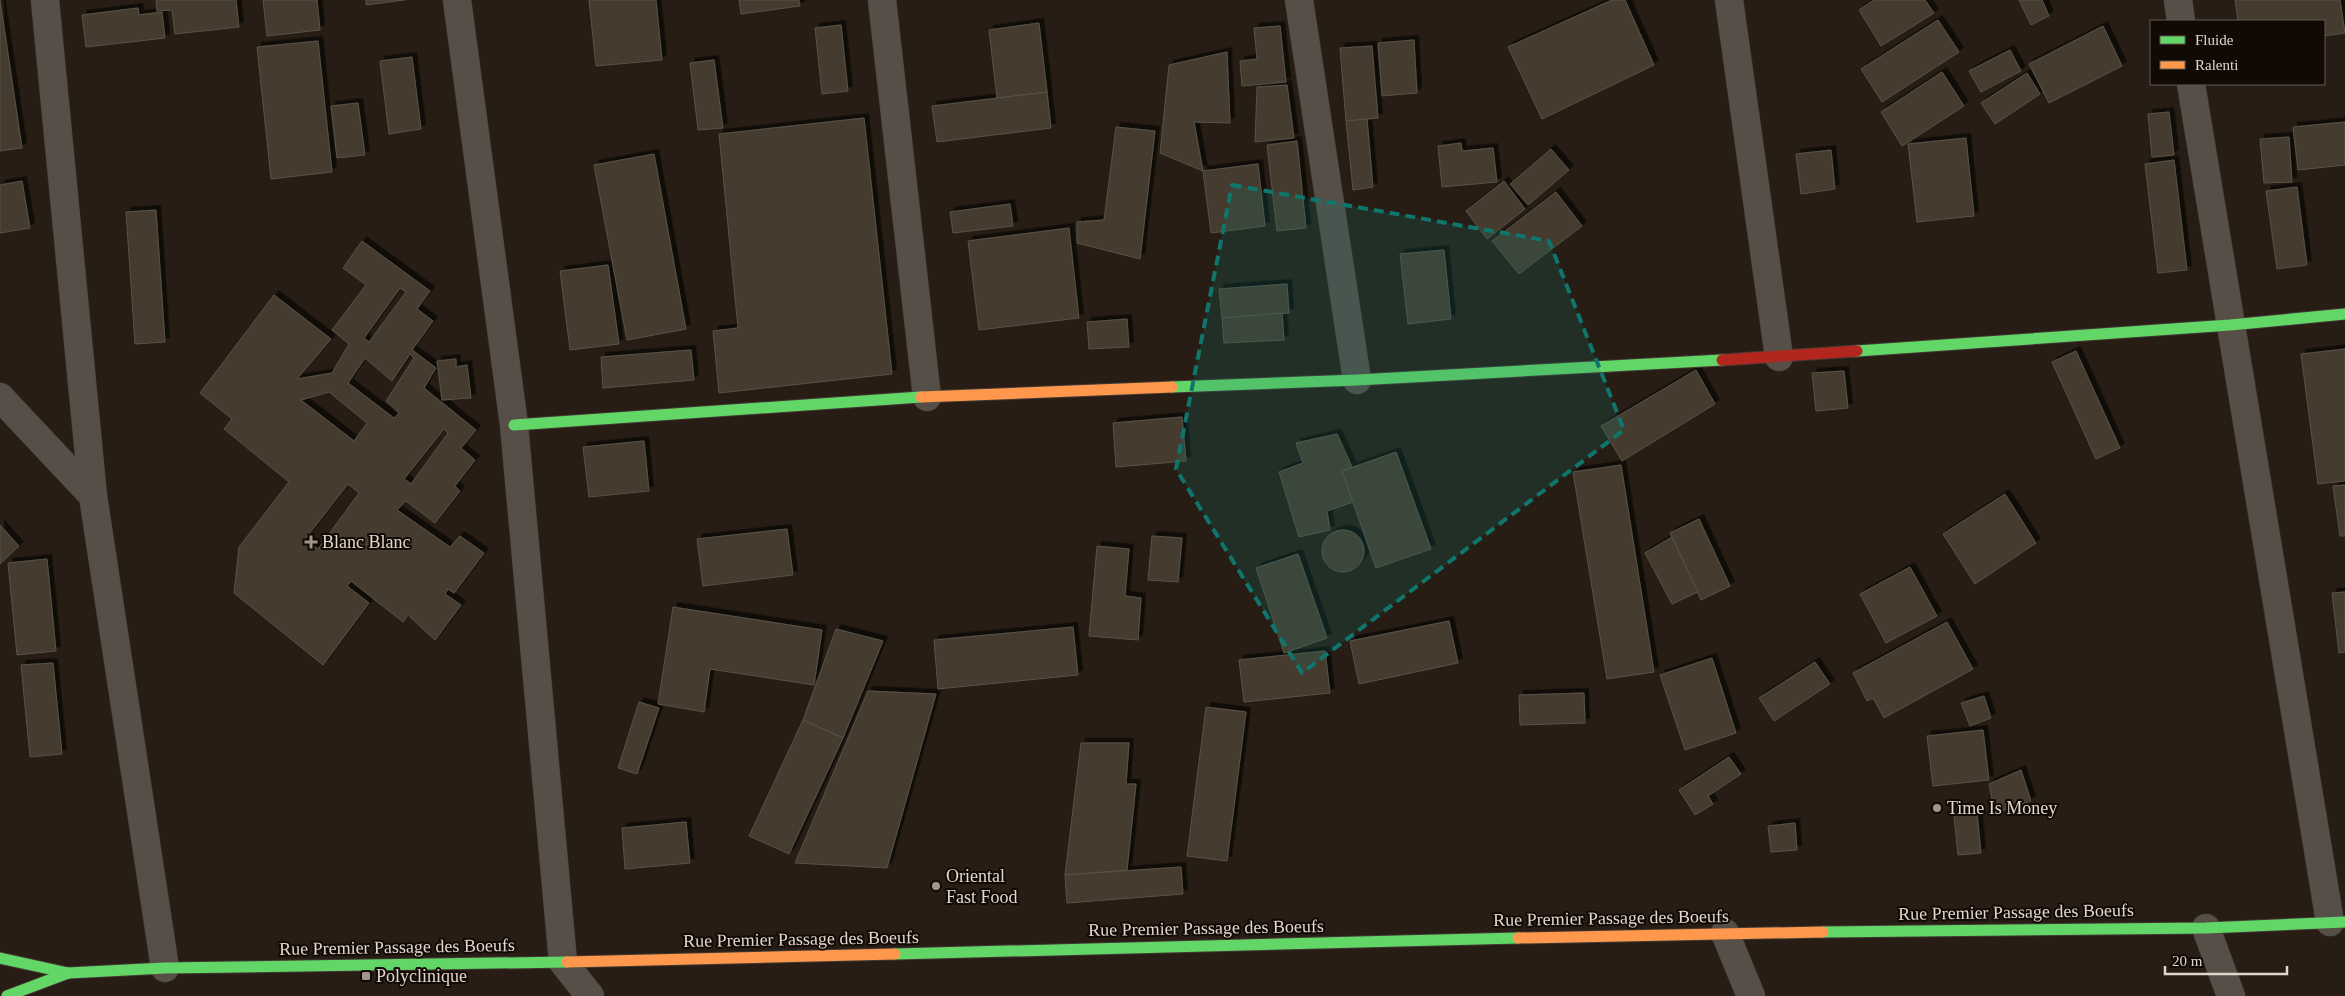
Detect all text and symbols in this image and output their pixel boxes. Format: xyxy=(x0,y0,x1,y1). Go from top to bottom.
legend xyxy=(2150,20,2325,85)
text: Fluide xyxy=(2195,32,2234,48)
text: Ralenti xyxy=(2195,57,2238,73)
place label: Blanc Blanc xyxy=(322,532,410,552)
marker: Blanc Blanc xyxy=(304,535,318,549)
place label: Time Is Money xyxy=(1947,798,2057,818)
marker: Time Is Money xyxy=(1931,802,1943,814)
place label: Oriental Fast Food xyxy=(946,866,1018,907)
marker: Oriental Fast Food xyxy=(930,880,942,892)
street label: Rue Premier Passage des Boeufs xyxy=(1898,900,2134,924)
street label: Rue Premier Passage des Boeufs xyxy=(1493,906,1729,930)
street label: Rue Premier Passage des Boeufs xyxy=(1088,916,1324,940)
street label: Rue Premier Passage des Boeufs xyxy=(683,927,919,951)
street label: Rue Premier Passage des Boeufs xyxy=(279,935,515,959)
scale bar xyxy=(2165,944,2288,976)
text: 20 m xyxy=(2172,953,2203,969)
place label: Polyclinique xyxy=(376,966,467,986)
marker: Polyclinique xyxy=(360,970,372,982)

